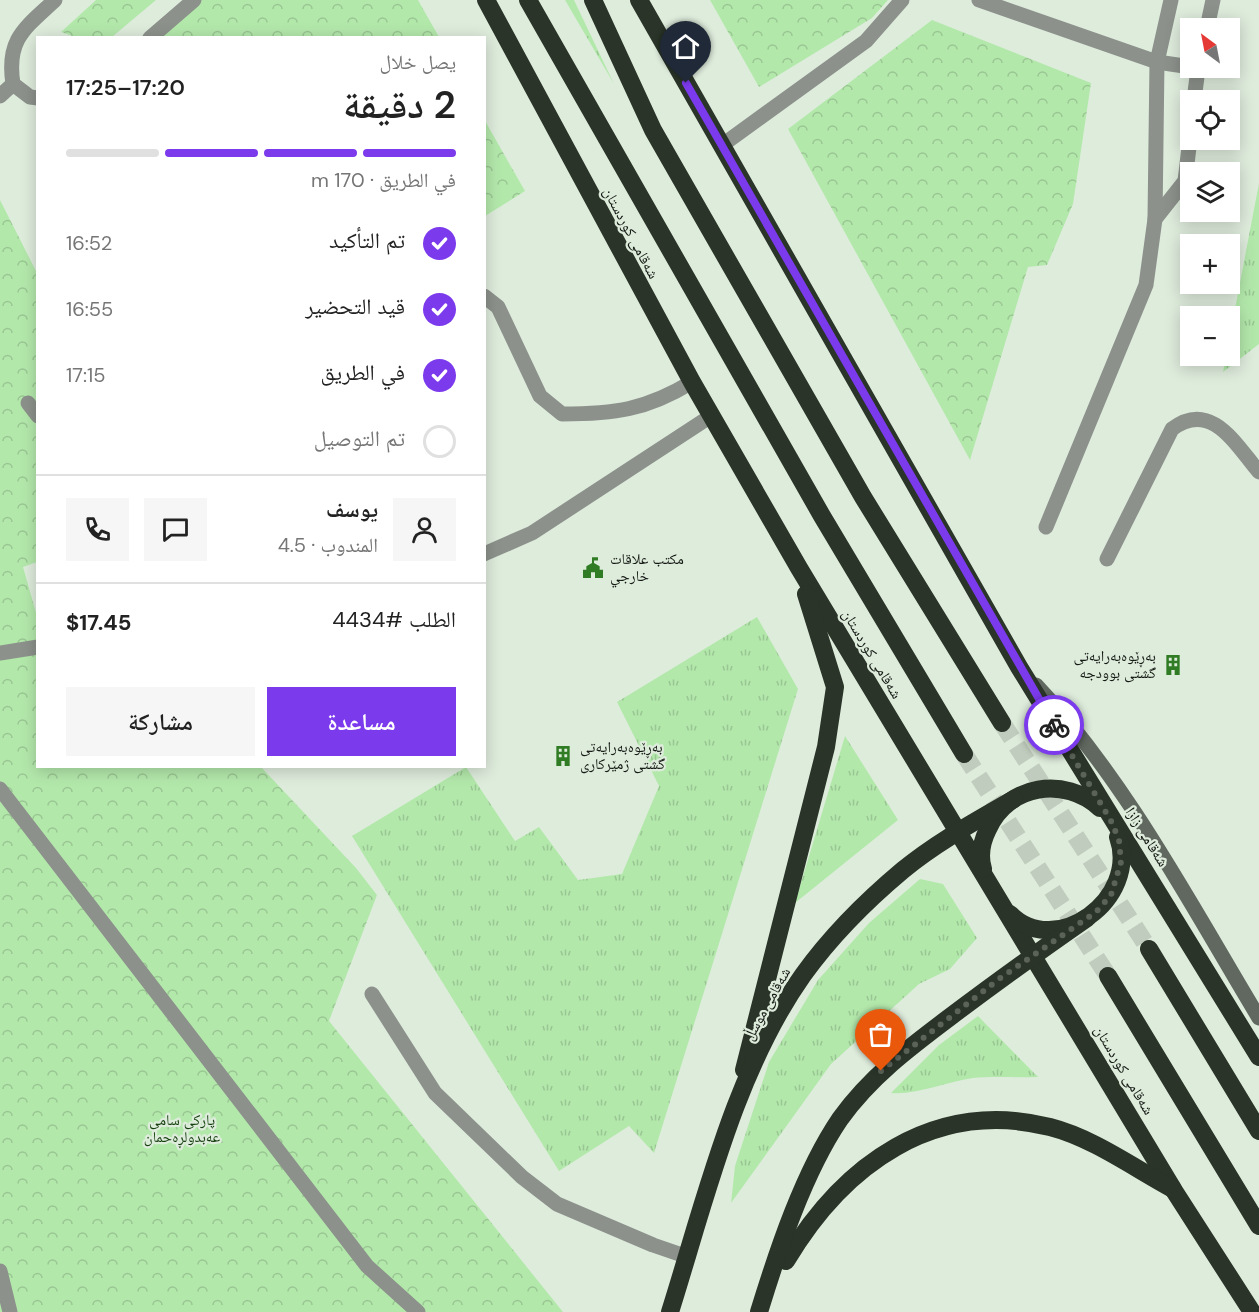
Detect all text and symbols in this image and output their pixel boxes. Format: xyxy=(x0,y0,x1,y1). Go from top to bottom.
north arrow xyxy=(1180,18,1240,78)
map controls xyxy=(1180,18,1240,366)
pin xyxy=(660,21,711,83)
icon: home xyxy=(669,30,702,63)
text: يصل خلال xyxy=(380,49,456,75)
text: 17:20–17:25 xyxy=(66,73,185,102)
text: 2 دقيقة xyxy=(343,79,456,130)
button: locate xyxy=(1180,90,1240,150)
button: layers xyxy=(1180,162,1240,222)
text: في الطريق · 170 m xyxy=(311,167,456,193)
street label: شەقامی کوردستان xyxy=(598,184,664,282)
text: تم التأكيد xyxy=(329,226,405,255)
icon: check xyxy=(423,227,456,260)
text: 16:52 xyxy=(66,230,112,256)
button: + xyxy=(1180,234,1240,294)
text: قيد التحضير xyxy=(305,292,405,321)
icon: check xyxy=(423,293,456,326)
text: 16:55 xyxy=(66,296,113,322)
button: − xyxy=(1180,306,1240,366)
text: في الطريق xyxy=(320,358,405,387)
icon: check xyxy=(423,359,456,392)
text: 17:15 xyxy=(66,362,105,388)
text: تم التوصيل xyxy=(314,424,405,453)
text: يوسف xyxy=(326,495,378,524)
button: phone xyxy=(66,498,129,561)
button: chat xyxy=(144,498,207,561)
button: person xyxy=(393,498,456,561)
text: المندوب · 4.5 xyxy=(278,532,378,558)
place label: مكتب علاقات خارجي xyxy=(610,549,684,588)
public building icon: مكتب علاقات خارجي xyxy=(581,556,605,580)
text: الطلب #4434 xyxy=(332,605,456,634)
street label: شەقامی کوردستان xyxy=(837,606,907,703)
text: $17.45 xyxy=(66,608,131,637)
place label: بەڕێوەبەرایەتی گشتی بوودجە xyxy=(1073,646,1156,683)
building icon: بەڕێوەبەرایەتی گشتی بوودجە xyxy=(1161,653,1185,677)
button: مشاركة xyxy=(66,687,255,756)
button: مساعدة xyxy=(267,687,456,756)
courier xyxy=(1024,695,1084,755)
icon: bike xyxy=(1038,709,1071,742)
place label: بەڕێوەبەرایەتی گشتی ژمێركاری xyxy=(580,737,665,774)
building icon: بەڕێوەبەرایەتی گشتی ژمێركاری xyxy=(551,744,575,768)
street label: شەقامی زازا xyxy=(1121,803,1173,871)
street label: شەقامی موسڵ xyxy=(739,964,795,1044)
pin xyxy=(855,1009,906,1071)
icon: bag xyxy=(864,1018,897,1051)
street label: شەقامی کوردستان xyxy=(1089,1022,1159,1119)
park label: پارکی سامی عەبدولڕەحمان xyxy=(144,1110,221,1149)

